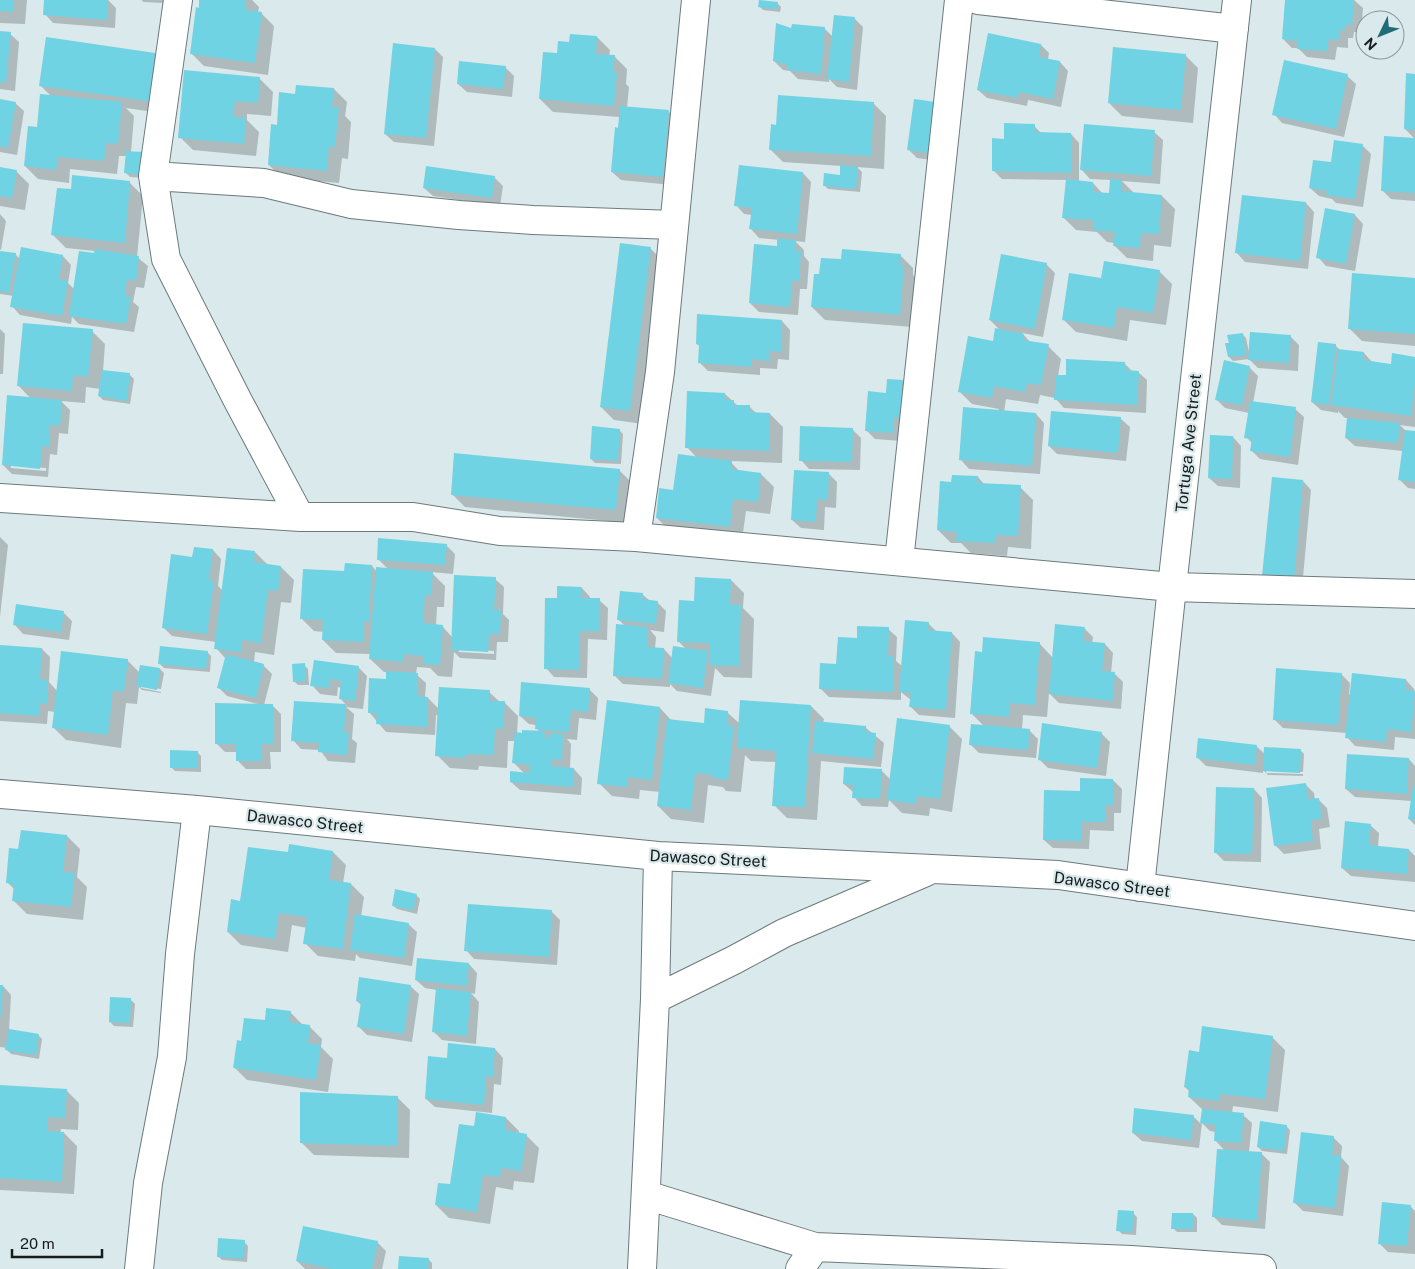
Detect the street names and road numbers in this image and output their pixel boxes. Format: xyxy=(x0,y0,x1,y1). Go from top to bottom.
street label: Tortuga Ave Street xyxy=(1172,373,1205,513)
street label: Dawasco Street xyxy=(246,806,364,837)
street label: Dawasco Street xyxy=(649,846,767,871)
street label: Dawasco Street xyxy=(1053,868,1171,901)

